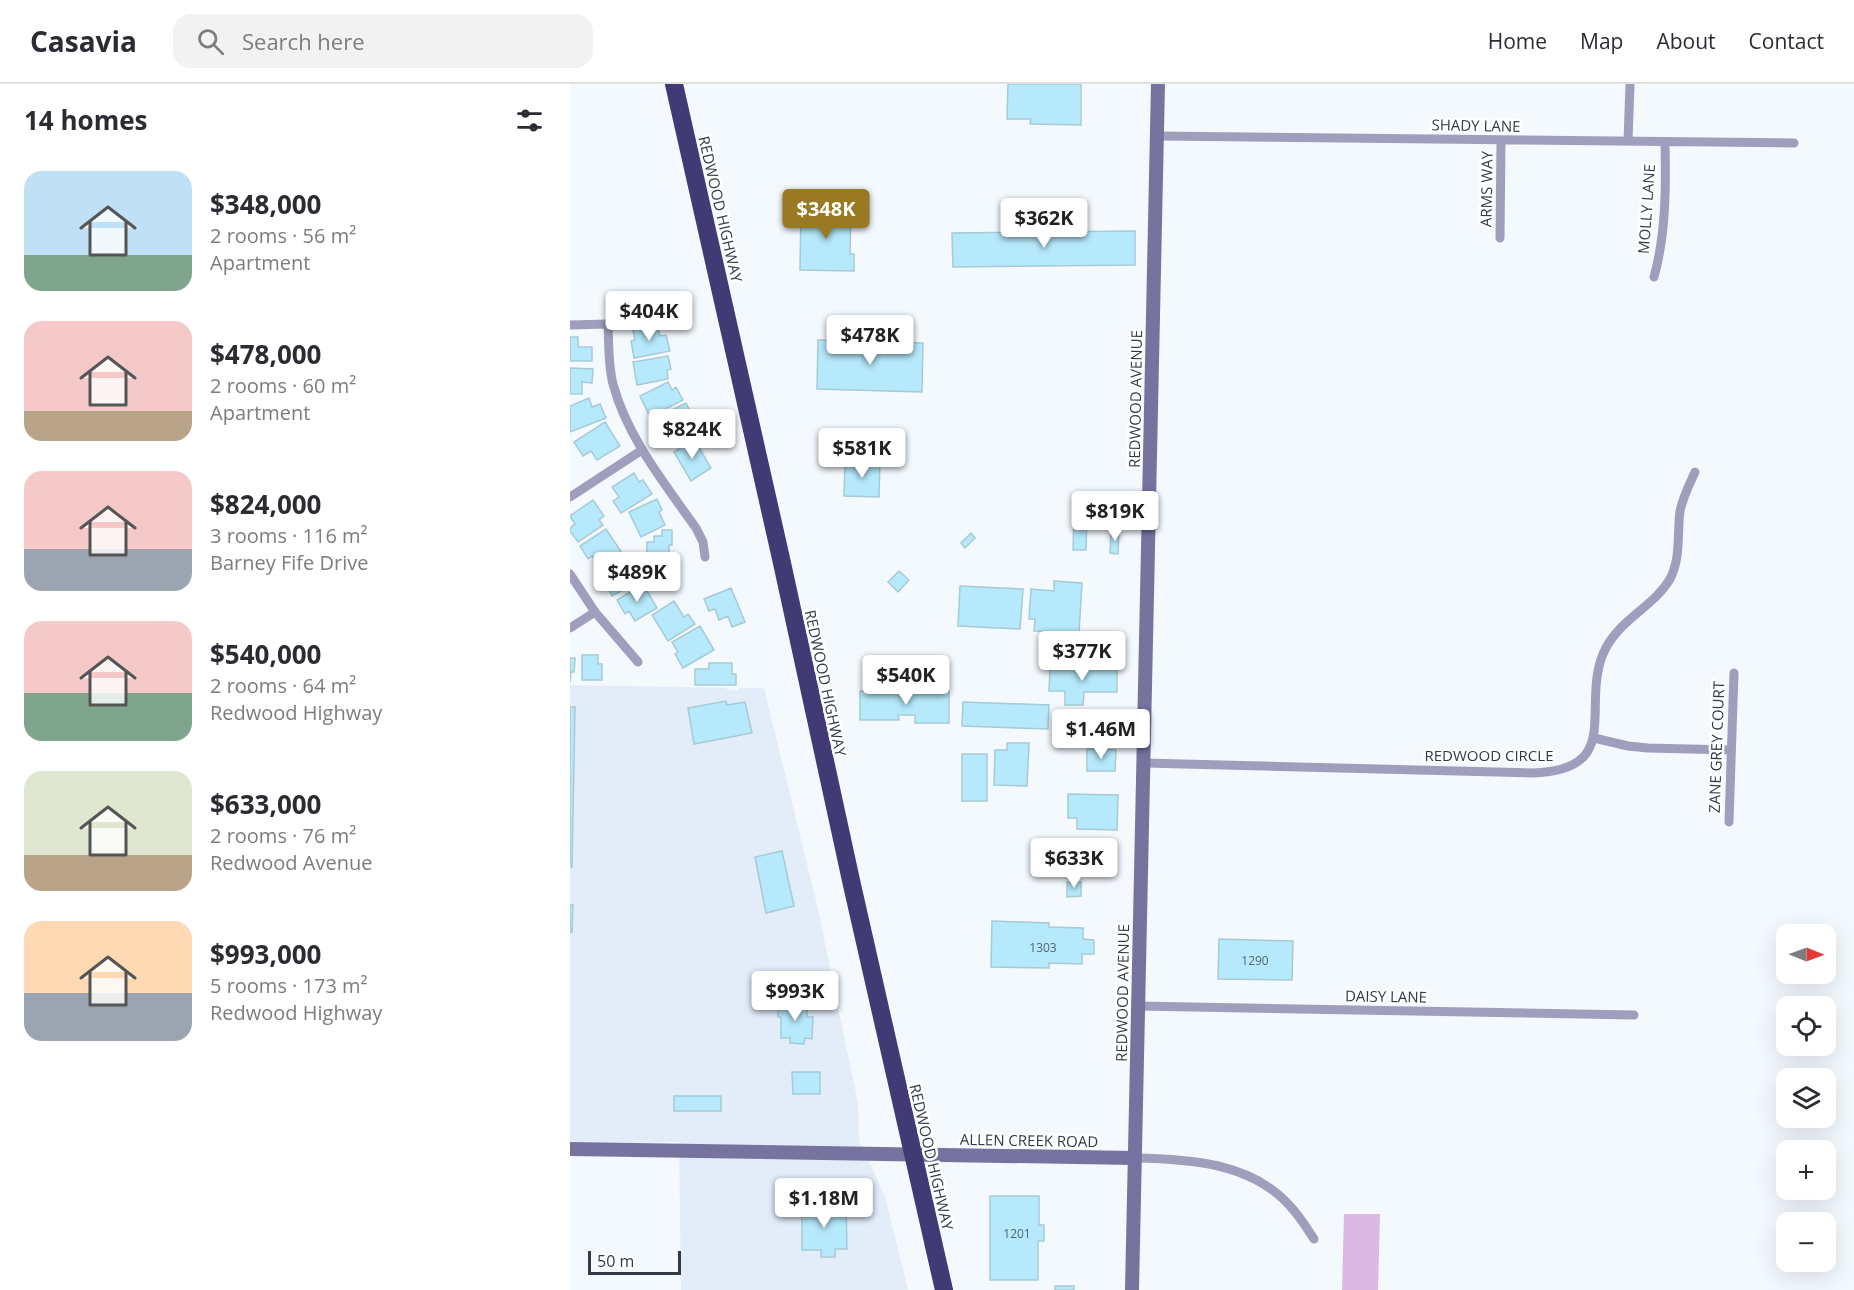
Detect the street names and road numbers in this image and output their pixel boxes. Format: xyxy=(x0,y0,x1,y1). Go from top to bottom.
street label: SHADY LANE xyxy=(1431,114,1521,136)
street label: REDWOOD HIGHWAY xyxy=(694,134,748,285)
street label: ARMS WAY xyxy=(1475,150,1497,227)
street label: MOLLY LANE xyxy=(1633,163,1659,255)
street label: REDWOOD AVENUE xyxy=(1124,330,1146,468)
street label: REDWOOD HIGHWAY xyxy=(801,608,851,759)
street label: ZANE GREY COURT xyxy=(1704,680,1728,813)
street label: REDWOOD CIRCLE xyxy=(1425,745,1553,765)
street label: REDWOOD AVENUE xyxy=(1111,924,1133,1062)
street label: DAISY LANE xyxy=(1345,985,1427,1007)
street label: REDWOOD HIGHWAY xyxy=(905,1082,959,1233)
street label: ALLEN CREEK ROAD xyxy=(960,1129,1098,1151)

